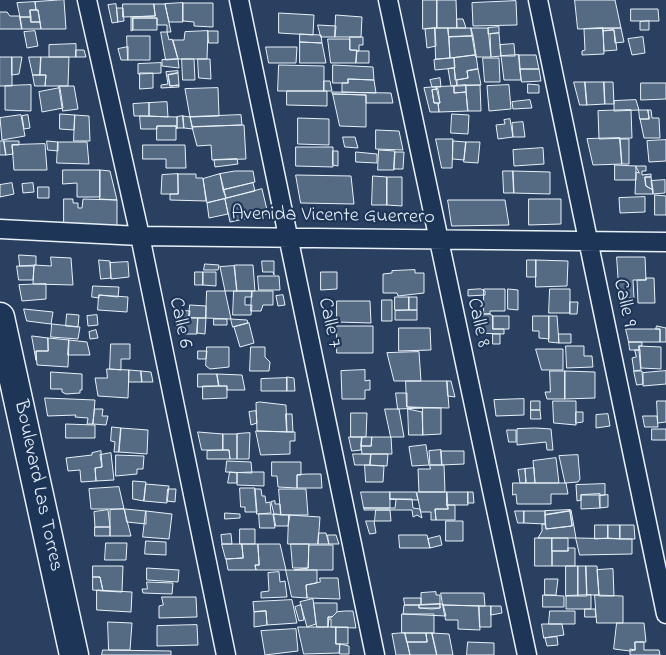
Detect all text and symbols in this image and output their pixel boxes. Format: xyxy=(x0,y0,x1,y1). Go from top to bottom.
street label: Avenida Vicente Guerrero xyxy=(231,203,435,231)
street label: Calle 9 xyxy=(606,277,640,329)
street label: Calle 6 xyxy=(162,295,196,351)
street label: Calle 7 xyxy=(311,296,345,350)
street label: Calle 8 xyxy=(460,296,494,350)
street label: Boulevard Las Torres xyxy=(7,398,67,574)

